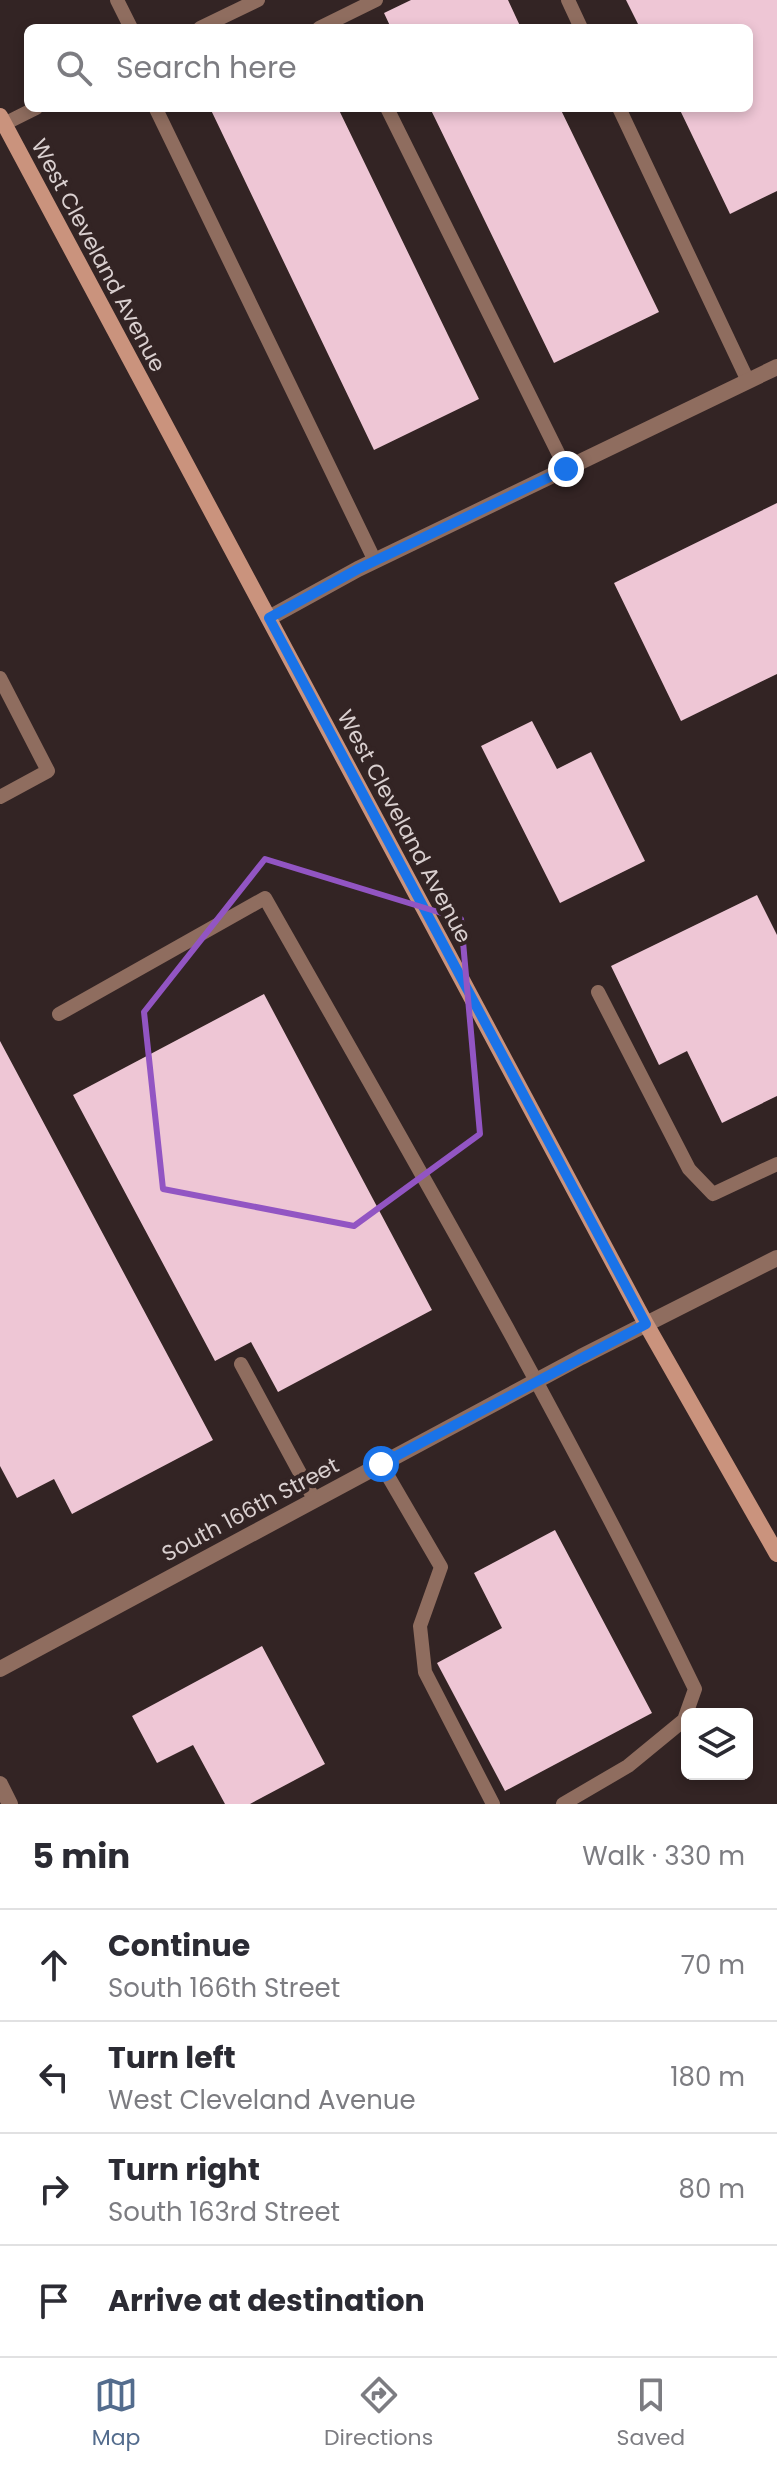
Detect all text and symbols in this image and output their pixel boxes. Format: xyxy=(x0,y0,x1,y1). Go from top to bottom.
search box xyxy=(24,24,753,112)
icon: search xyxy=(52,46,96,90)
text: Search here xyxy=(116,46,297,89)
street label: West Cleveland Avenue xyxy=(24,133,173,377)
route end xyxy=(548,451,584,487)
street label: West Cleveland Avenue xyxy=(330,704,479,948)
route start xyxy=(363,1446,399,1482)
street label: South 166th Street xyxy=(156,1450,344,1569)
map controls xyxy=(681,1708,753,1780)
button: layers xyxy=(681,1708,753,1780)
text: 5 min xyxy=(32,1832,130,1880)
text: Walk · 330 m xyxy=(582,1838,745,1874)
text: Continue xyxy=(108,1924,250,1967)
icon: ahead xyxy=(32,1943,76,1987)
text: 70 m xyxy=(681,1947,745,1983)
text: South 166th Street xyxy=(108,1970,340,2006)
text: Turn left xyxy=(108,2036,236,2079)
icon: left xyxy=(32,2055,76,2099)
text: 180 m xyxy=(670,2059,745,2095)
text: West Cleveland Avenue xyxy=(108,2082,416,2118)
text: Turn right xyxy=(108,2148,260,2191)
icon: right xyxy=(32,2167,76,2211)
text: 80 m xyxy=(679,2171,745,2207)
text: South 163rd Street xyxy=(108,2194,340,2230)
icon: arrive xyxy=(32,2279,76,2323)
text: Arrive at destination xyxy=(108,2279,425,2322)
tab: Map xyxy=(92,2373,140,2454)
tab: Directions xyxy=(324,2373,433,2454)
tab: Saved xyxy=(617,2373,685,2454)

